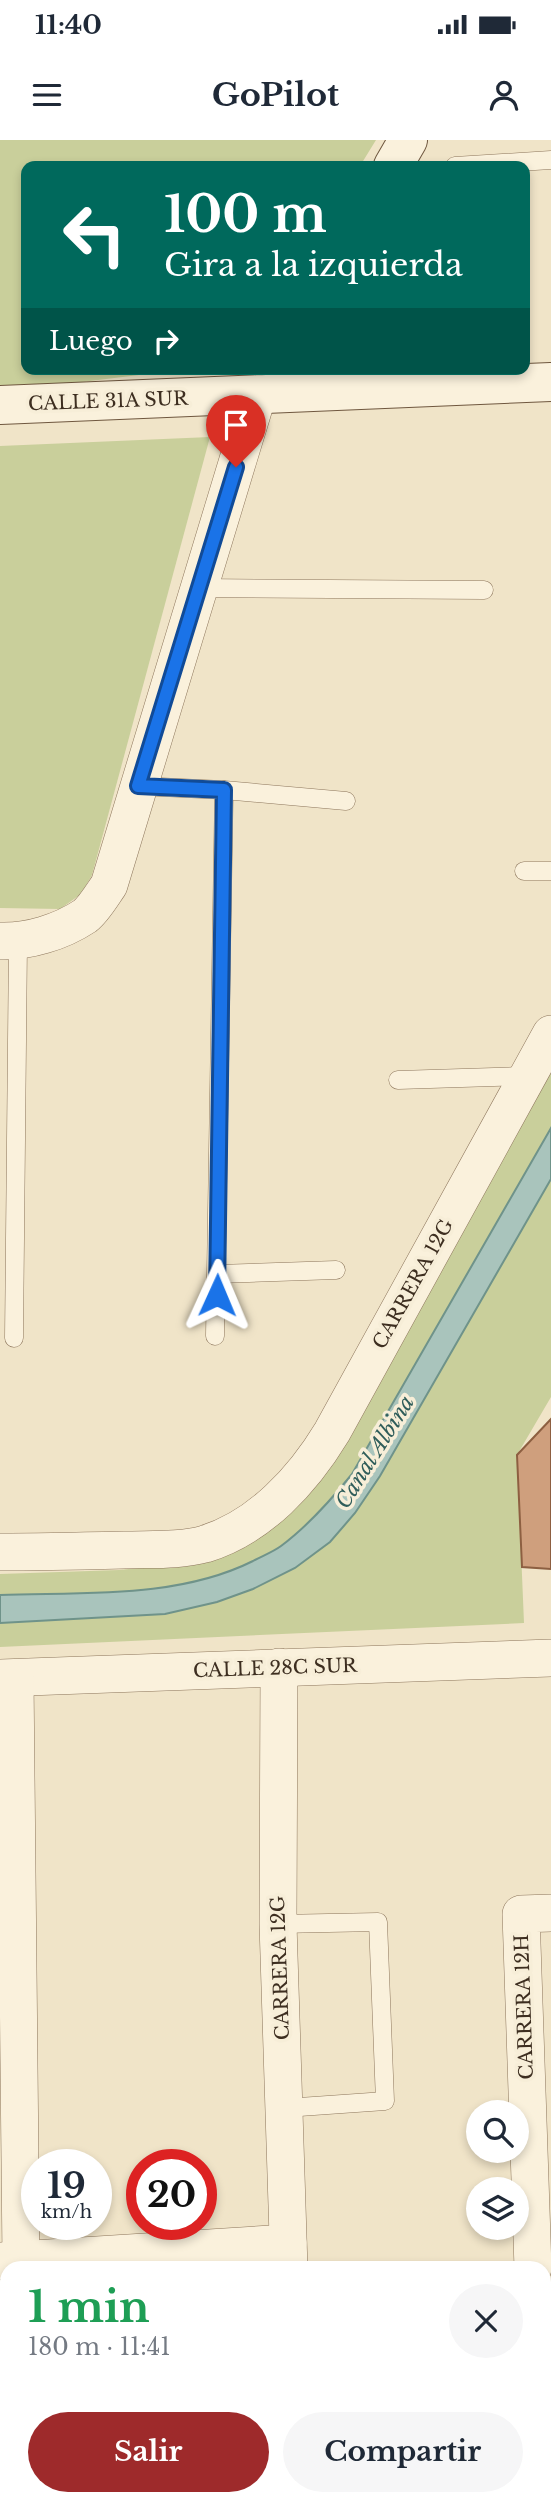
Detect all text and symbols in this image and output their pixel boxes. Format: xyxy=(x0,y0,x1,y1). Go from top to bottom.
text: 11:40 xyxy=(35,9,102,41)
text: GoPilot xyxy=(212,75,339,115)
icon: menu xyxy=(28,76,66,114)
icon: person xyxy=(485,76,523,114)
text: 100 m xyxy=(164,184,327,245)
icon: left xyxy=(49,189,140,280)
text: Gira a la izquierda xyxy=(164,245,463,285)
icon: right xyxy=(147,322,185,360)
text: Luego xyxy=(49,325,133,357)
street label: CALLE 31A SUR xyxy=(28,387,189,415)
pin xyxy=(206,395,266,467)
icon: arrive xyxy=(217,406,255,444)
street label: CARRERA 12G xyxy=(368,1215,458,1353)
position arrow xyxy=(180,1258,254,1332)
water label: Canal Albina xyxy=(330,1391,420,1513)
street label: CALLE 28C SUR xyxy=(193,1654,359,1682)
street label: CARRERA 12G xyxy=(266,1895,294,2041)
street label: CARRERA 12H xyxy=(510,1934,538,2080)
map controls xyxy=(466,2100,529,2240)
button: search xyxy=(466,2100,529,2163)
speed limit sign: 20 xyxy=(126,2149,217,2240)
text: 19 xyxy=(47,2164,86,2207)
button: layers xyxy=(466,2177,529,2240)
text: km/h xyxy=(41,2201,92,2223)
text: 1 min xyxy=(28,2281,150,2333)
button: close xyxy=(449,2284,523,2358)
text: 180 m · 11:41 xyxy=(28,2333,170,2361)
button: Salir xyxy=(28,2412,269,2492)
button: Compartir xyxy=(283,2412,523,2492)

